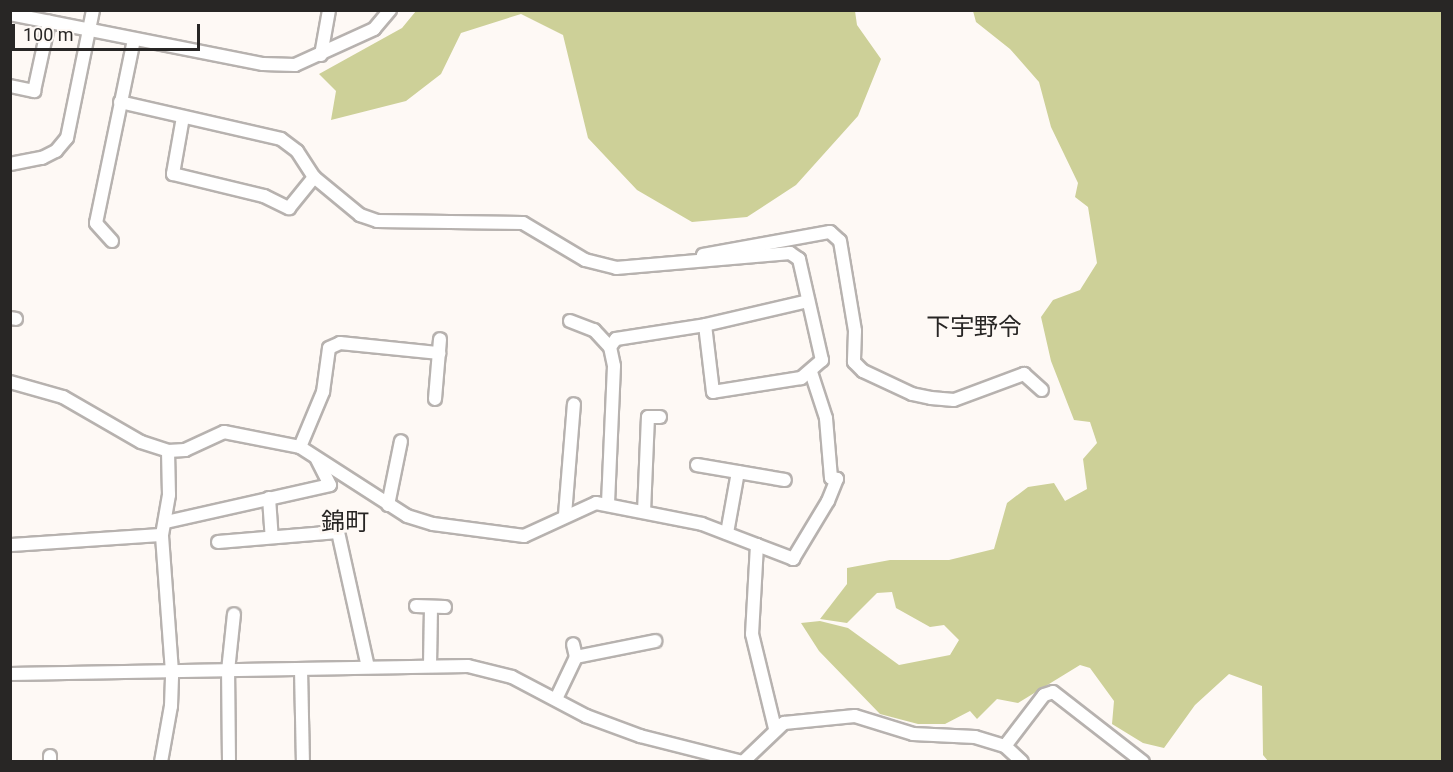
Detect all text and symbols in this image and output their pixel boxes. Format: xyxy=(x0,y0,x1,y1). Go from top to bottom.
scale bar xyxy=(15,12,202,50)
text: 100 m xyxy=(23,24,74,45)
district label: 下宇野令 xyxy=(926,314,1022,342)
district label: 錦町 xyxy=(321,509,369,537)

